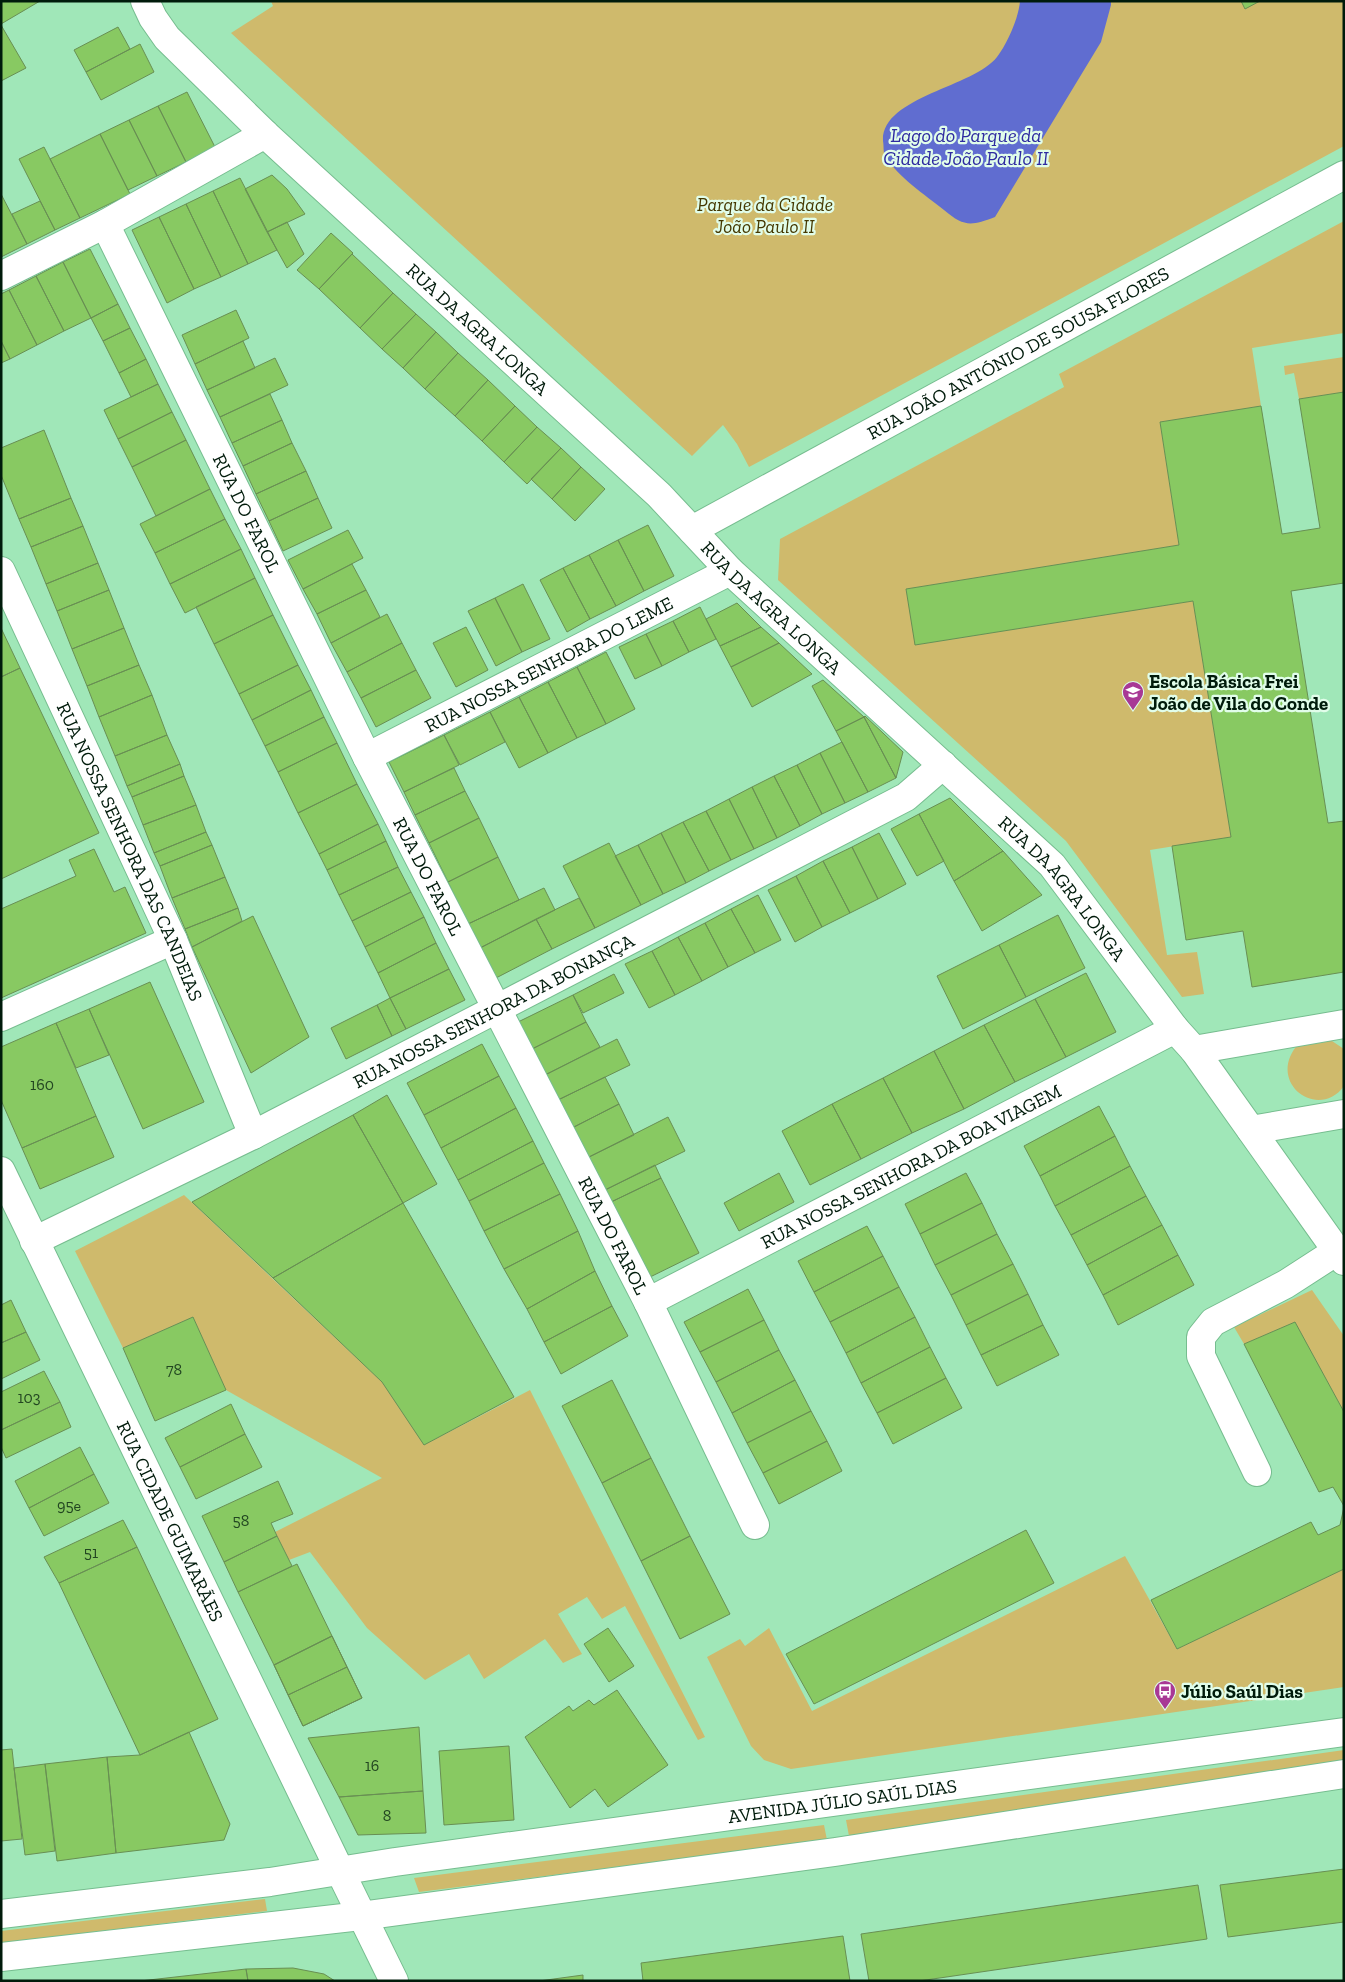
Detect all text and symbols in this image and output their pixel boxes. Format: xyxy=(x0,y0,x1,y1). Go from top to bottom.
water label: Lago do Parque da Cidade João Paulo II xyxy=(883,123,1050,170)
park label: Parque da Cidade João Paulo II xyxy=(697,193,833,238)
street label: RUA DA AGRA LONGA xyxy=(402,258,554,400)
street label: RUA JOÃO ANTÓNIO DE SOUSA FLORES xyxy=(863,261,1173,444)
street label: RUA DO FAROL xyxy=(208,450,286,577)
street label: RUA DA AGRA LONGA xyxy=(696,536,847,679)
street label: RUA NOSSA SENHORA DO LEME xyxy=(421,591,677,737)
place label: Escola Básica Frei João de Vila do Conde xyxy=(1149,670,1328,715)
school or university icon: Escola Básica Frei João de Vila do Conde xyxy=(1121,680,1145,711)
street label: RUA NOSSA SENHORA DAS CANDEIAS xyxy=(52,699,208,1004)
street label: RUA DA AGRA LONGA xyxy=(994,811,1131,966)
street label: RUA DO FAROL xyxy=(389,813,469,940)
street label: RUA NOSSA SENHORA DA BONANÇA xyxy=(349,928,638,1093)
house number: 160 xyxy=(30,1075,54,1094)
street label: RUA NOSSA SENHORA DA BOA VIAGEM xyxy=(757,1079,1065,1253)
street label: RUA DO FAROL xyxy=(574,1172,654,1299)
house number: 78 xyxy=(166,1360,182,1379)
house number: 103 xyxy=(17,1388,41,1407)
street label: RUA CIDADE GUIMARÃES xyxy=(112,1417,229,1625)
house number: 95e xyxy=(57,1496,81,1515)
house number: 58 xyxy=(233,1511,249,1530)
house number: 51 xyxy=(84,1543,98,1562)
bus stop icon: Júlio Saúl Dias xyxy=(1153,1679,1177,1710)
place label: Júlio Saúl Dias xyxy=(1181,1680,1303,1703)
house number: 16 xyxy=(365,1756,379,1775)
street label: AVENIDA JÚLIO SAÚL DIAS xyxy=(726,1774,958,1828)
house number: 8 xyxy=(383,1806,391,1825)

